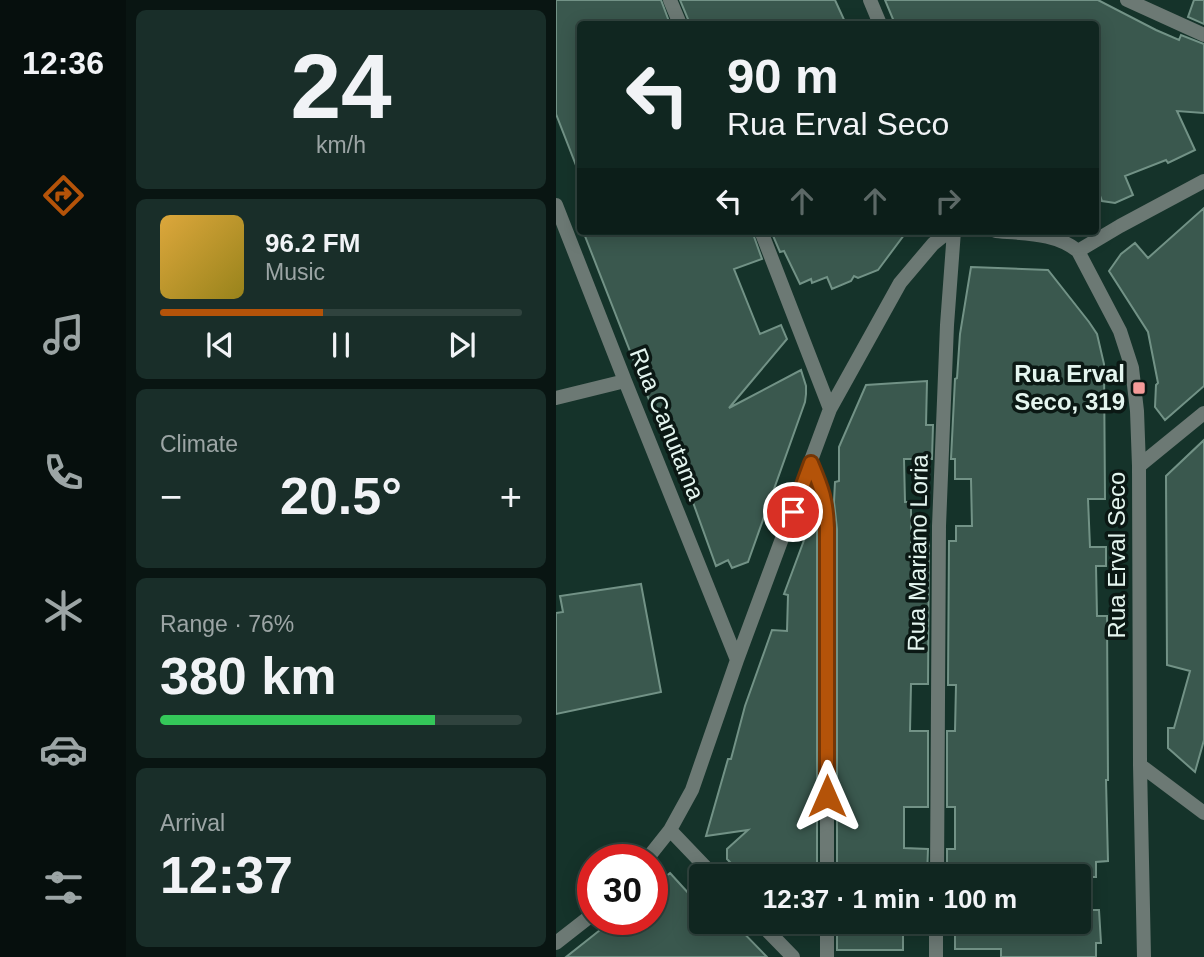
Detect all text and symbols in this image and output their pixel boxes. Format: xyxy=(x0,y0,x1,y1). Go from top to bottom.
text: 24 xyxy=(290,36,392,137)
text: 12:36 xyxy=(22,45,104,81)
icon: left xyxy=(612,49,703,140)
text: 90 m xyxy=(727,49,839,103)
text: Rua Erval Seco xyxy=(727,106,949,142)
text: km/h xyxy=(316,132,366,158)
icon: directions xyxy=(39,171,88,220)
icon: left xyxy=(710,182,748,220)
icon: ahead xyxy=(783,182,821,220)
icon: ahead xyxy=(856,182,894,220)
icon: right xyxy=(929,182,967,220)
text: 96.2 FM xyxy=(265,228,360,258)
text: Music xyxy=(265,259,325,285)
icon: music xyxy=(39,310,88,359)
icon: previous xyxy=(201,326,239,364)
icon: pause xyxy=(322,326,360,364)
icon: next xyxy=(443,326,481,364)
street label: Rua Canutama xyxy=(625,344,710,504)
place label: Rua Erval Seco, 319 xyxy=(1014,360,1125,415)
marker: Rua Erval Seco, 319 xyxy=(1131,380,1147,396)
text: Climate xyxy=(160,431,238,457)
icon: phone xyxy=(39,448,88,497)
street label: Rua Mariano Loria xyxy=(902,453,933,652)
text: 20.5° xyxy=(280,467,402,525)
street label: Rua Erval Seco xyxy=(1103,472,1130,638)
text: − xyxy=(160,476,182,518)
text: + xyxy=(500,476,522,518)
pin xyxy=(763,482,823,542)
icon: arrive xyxy=(774,493,812,531)
icon: climate xyxy=(39,586,88,635)
text: Range · 76% xyxy=(160,611,294,637)
text: 380 km xyxy=(160,647,336,705)
icon: car xyxy=(39,725,88,774)
position arrow xyxy=(790,759,864,833)
text: Arrival xyxy=(160,810,225,836)
speed limit sign: 30 xyxy=(577,844,668,935)
text: 12:37 xyxy=(160,846,293,904)
icon: filters xyxy=(39,863,88,912)
text: 12:37 · 1 min · 100 m xyxy=(763,884,1017,914)

